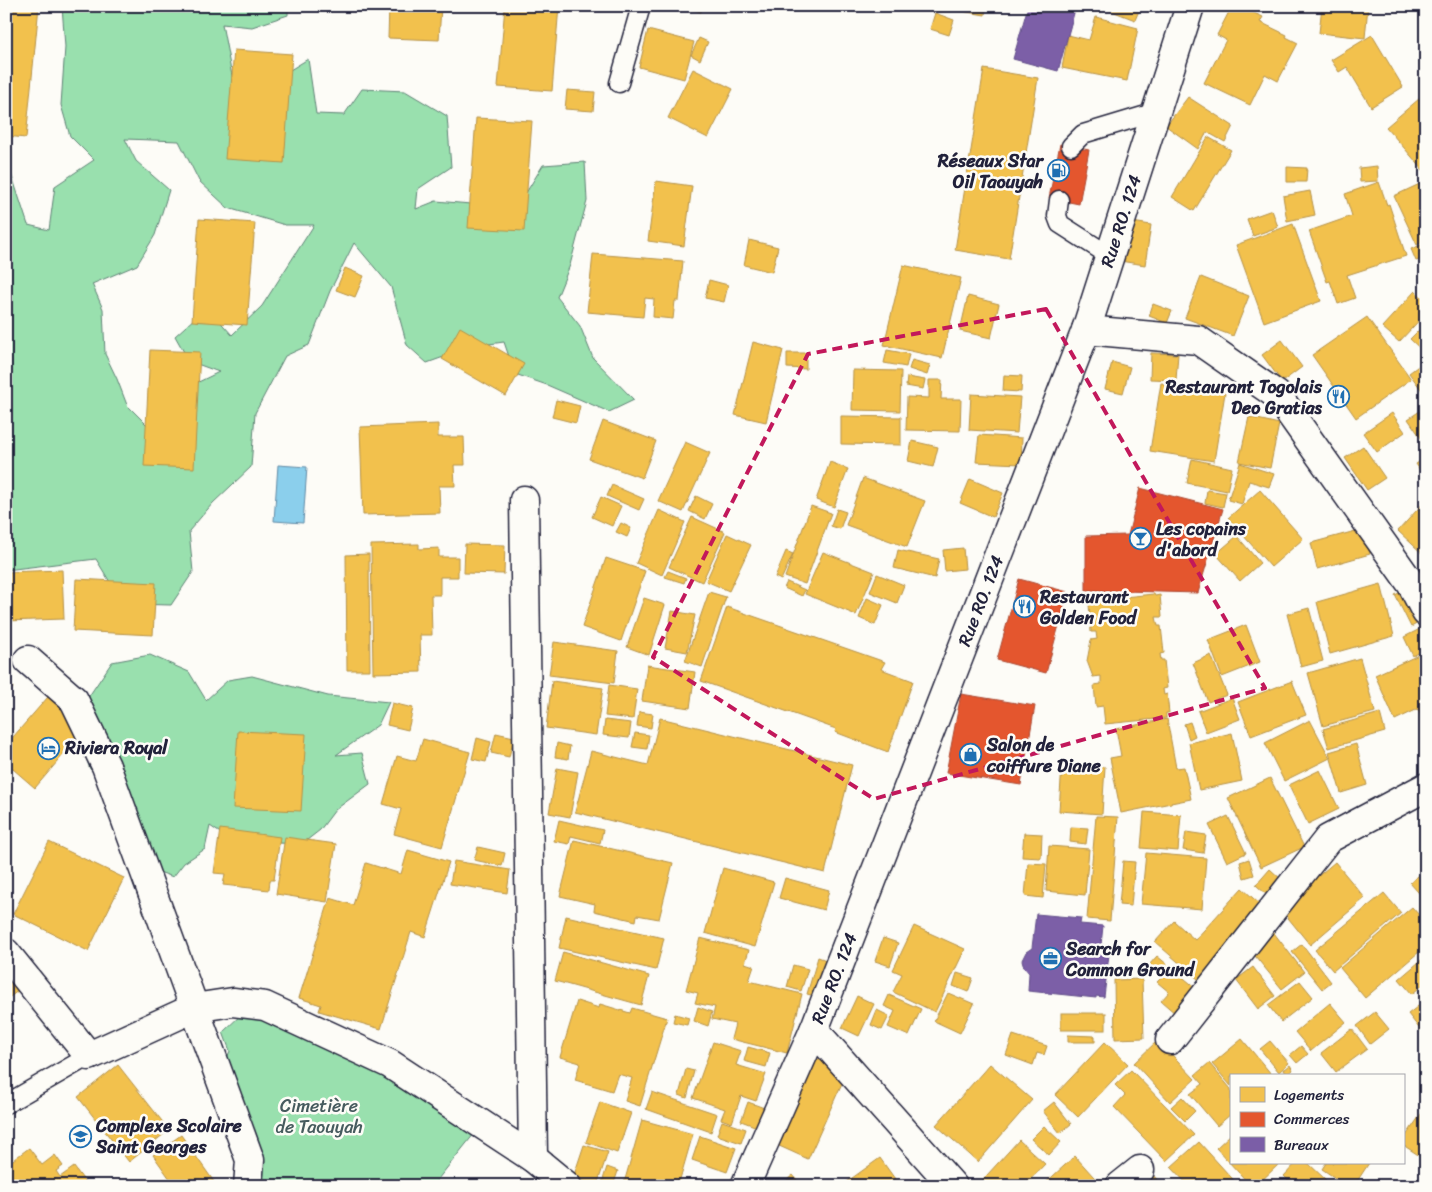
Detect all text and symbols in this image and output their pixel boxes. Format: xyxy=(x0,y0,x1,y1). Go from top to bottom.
place label: Réseaux Star Oil Taouyah xyxy=(937,145,1045,198)
fuel station icon: Réseaux Star Oil Taouyah xyxy=(1047,159,1071,183)
street label: Rue RO. 124 xyxy=(1091,171,1151,271)
place label: Restaurant Togolais Deo Gratias xyxy=(1164,371,1323,424)
restaurant icon: Restaurant Togolais Deo Gratias xyxy=(1326,385,1350,409)
place label: Les copains d'abord xyxy=(1156,513,1247,566)
bar icon: Les copains d'abord xyxy=(1128,527,1152,551)
street label: Rue RO. 124 xyxy=(949,550,1013,651)
place label: Restaurant Golden Food xyxy=(1039,581,1138,634)
restaurant icon: Restaurant Golden Food xyxy=(1012,595,1036,619)
place label: Salon de coiffure Diane xyxy=(986,729,1102,782)
place label: Riviera Royal xyxy=(64,732,168,764)
hotel icon: Riviera Royal xyxy=(37,736,61,760)
shop icon: Salon de coiffure Diane xyxy=(959,743,983,767)
street label: Rue RO. 124 xyxy=(802,928,866,1029)
place label: Search for Common Ground xyxy=(1065,933,1195,986)
office icon: Search for Common Ground xyxy=(1038,947,1062,971)
legend xyxy=(1230,1074,1404,1164)
text: Logements xyxy=(1274,1082,1344,1108)
park label: Cimetière de Taouyah xyxy=(275,1090,363,1143)
text: Commerces xyxy=(1274,1106,1350,1132)
place label: Complexe Scolaire Saint Georges xyxy=(95,1110,243,1163)
school or university icon: Complexe Scolaire Saint Georges xyxy=(68,1124,92,1148)
text: Bureaux xyxy=(1274,1132,1329,1158)

